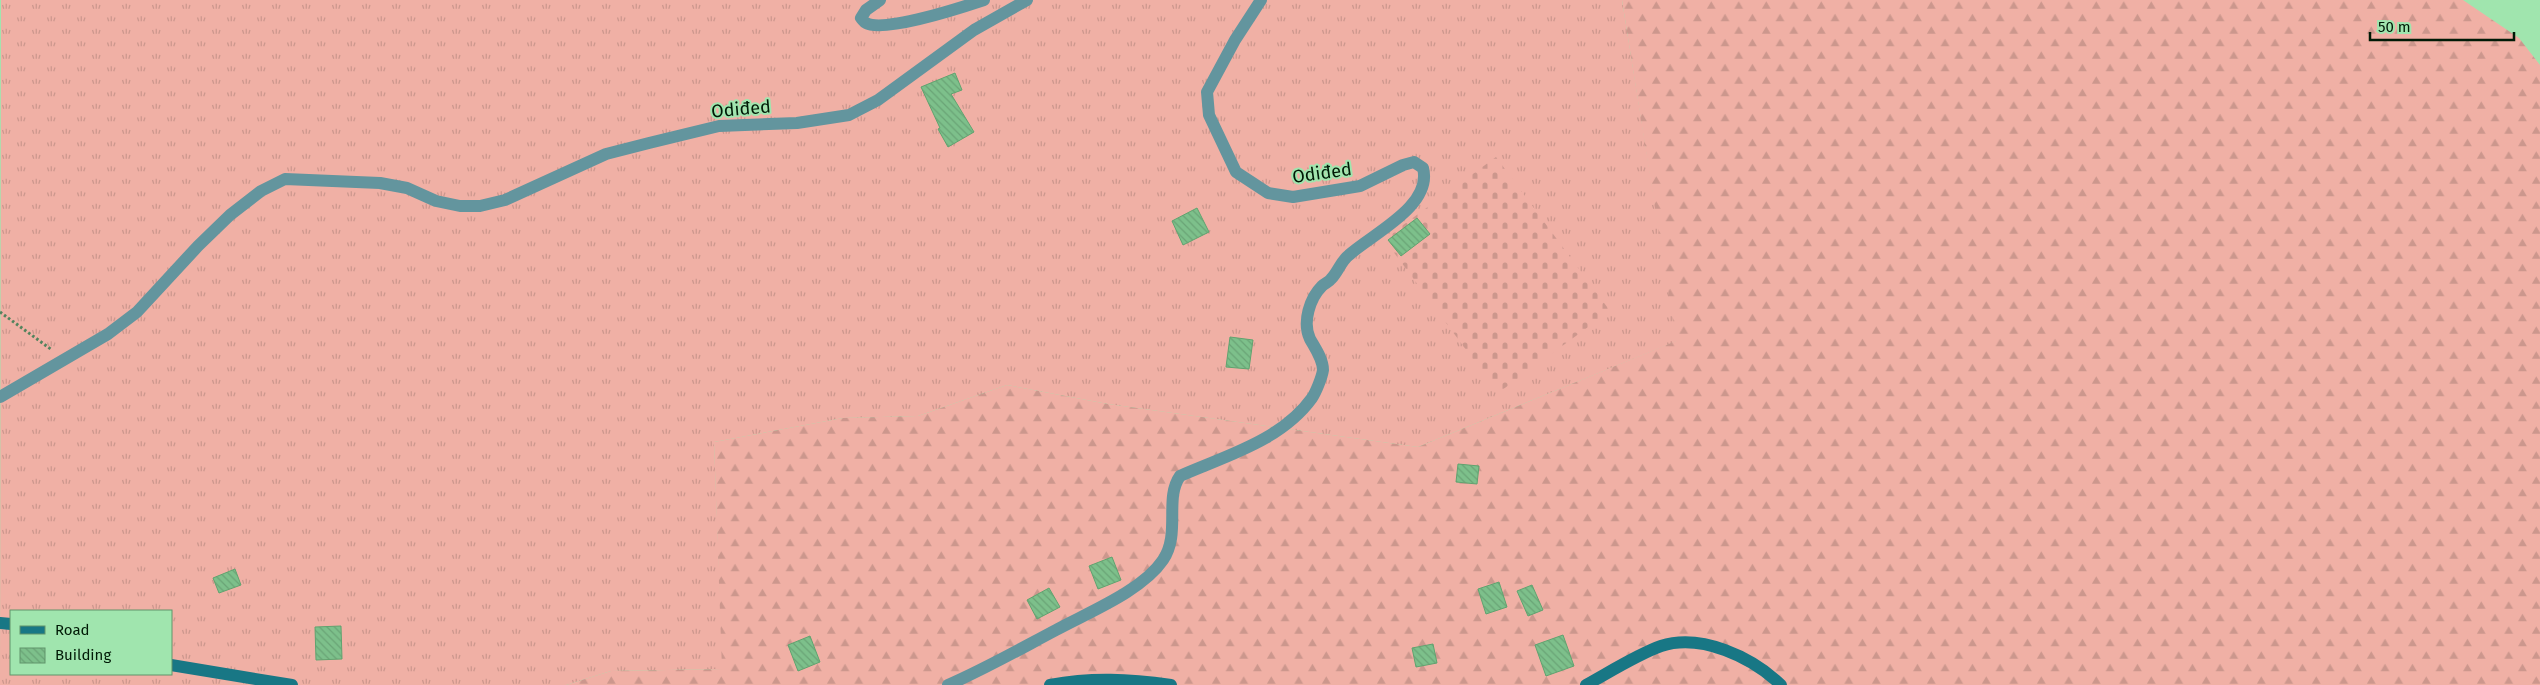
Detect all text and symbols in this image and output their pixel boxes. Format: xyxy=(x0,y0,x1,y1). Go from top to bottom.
scale bar xyxy=(2370,10,2514,42)
text: 50 m xyxy=(2378,18,2411,36)
street label: Odiđed xyxy=(710,95,772,123)
street label: Odiđed xyxy=(1291,158,1353,188)
legend xyxy=(10,610,172,675)
text: Road xyxy=(55,621,90,639)
text: Building xyxy=(55,646,111,664)

